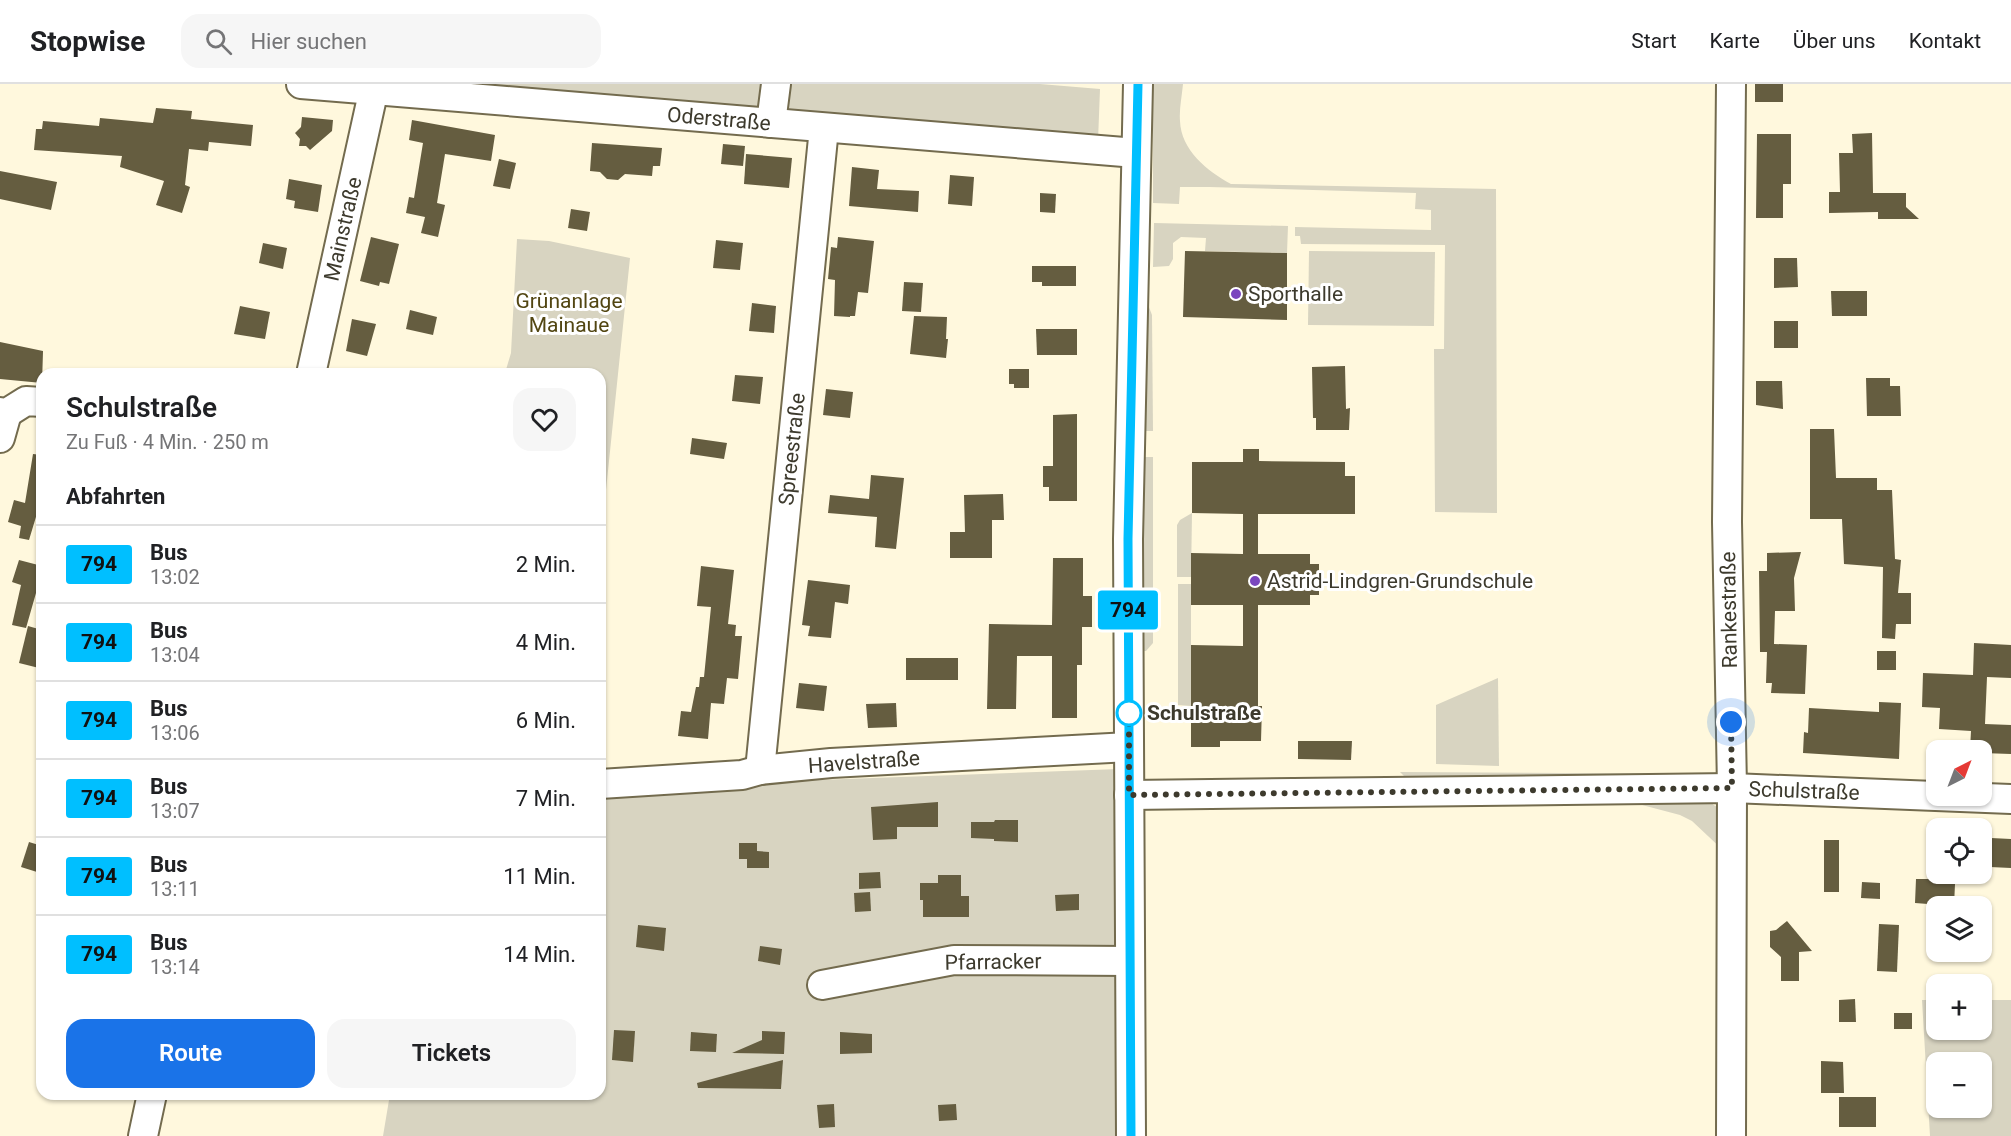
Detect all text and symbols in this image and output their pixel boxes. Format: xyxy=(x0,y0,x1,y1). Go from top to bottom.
search box xyxy=(181,14,601,68)
text: Stopwise xyxy=(30,25,145,58)
icon: search xyxy=(202,25,235,58)
text: Hier suchen xyxy=(250,29,367,54)
text: Start xyxy=(1631,29,1677,53)
text: Karte xyxy=(1710,29,1760,53)
text: Über uns xyxy=(1793,29,1876,53)
text: Kontakt xyxy=(1909,29,1981,53)
street label: Oderstraße xyxy=(666,103,772,135)
street label: Mainstraße xyxy=(319,175,367,283)
place label: Sporthalle xyxy=(1248,282,1343,306)
marker: Sporthalle xyxy=(1229,287,1243,301)
park label: Grünanlage Mainaue xyxy=(515,289,623,337)
button: heart xyxy=(513,388,576,451)
text: Schulstraße xyxy=(66,391,217,424)
street label: Spreestraße xyxy=(774,392,810,506)
text: Zu Fuß · 4 Min. · 250 m xyxy=(66,430,269,454)
text: Abfahrten xyxy=(66,484,165,509)
text: Bus xyxy=(150,540,188,565)
street label: Rankestraße xyxy=(1716,551,1742,669)
text: 794 xyxy=(81,552,117,576)
text: 2 Min. xyxy=(516,552,576,577)
text: 13:02 xyxy=(150,565,200,589)
place label: Astrid-Lindgren-Grundschule xyxy=(1267,569,1533,593)
marker: Astrid-Lindgren-Grundschule xyxy=(1248,574,1262,588)
line badge: 794 xyxy=(1094,590,1162,630)
text: 794 xyxy=(1110,598,1146,622)
text: Bus xyxy=(150,618,188,643)
text: 794 xyxy=(81,630,117,654)
text: 4 Min. xyxy=(516,630,576,655)
text: 13:04 xyxy=(150,643,200,667)
text: Bus xyxy=(150,696,188,721)
marker: Schulstraße xyxy=(1116,700,1142,726)
place label: Schulstraße xyxy=(1147,701,1261,725)
your location xyxy=(1716,707,1746,737)
text: 794 xyxy=(81,708,117,732)
text: 6 Min. xyxy=(516,708,576,733)
text: 13:06 xyxy=(150,721,200,745)
north arrow xyxy=(1926,740,1992,806)
map controls xyxy=(1926,740,1992,1118)
street label: Havelstraße xyxy=(807,746,921,778)
text: Bus xyxy=(150,774,188,799)
street label: Schulstraße xyxy=(1748,777,1860,805)
text: 794 xyxy=(81,786,117,810)
text: 7 Min. xyxy=(516,786,576,811)
text: 13:07 xyxy=(150,799,200,823)
button: locate xyxy=(1926,818,1992,884)
text: Bus xyxy=(150,852,188,877)
text: 794 xyxy=(81,864,117,888)
text: 11 Min. xyxy=(503,864,576,889)
text: 13:11 xyxy=(150,877,200,901)
button: layers xyxy=(1926,896,1992,962)
text: Bus xyxy=(150,930,188,955)
text: 794 xyxy=(81,942,117,966)
text: 14 Min. xyxy=(503,942,576,967)
street label: Pfarracker xyxy=(944,949,1042,975)
text: 13:14 xyxy=(150,955,200,979)
button: + xyxy=(1926,974,1992,1040)
button: Route xyxy=(66,1019,315,1088)
button: Tickets xyxy=(327,1019,576,1088)
button: − xyxy=(1926,1052,1992,1118)

